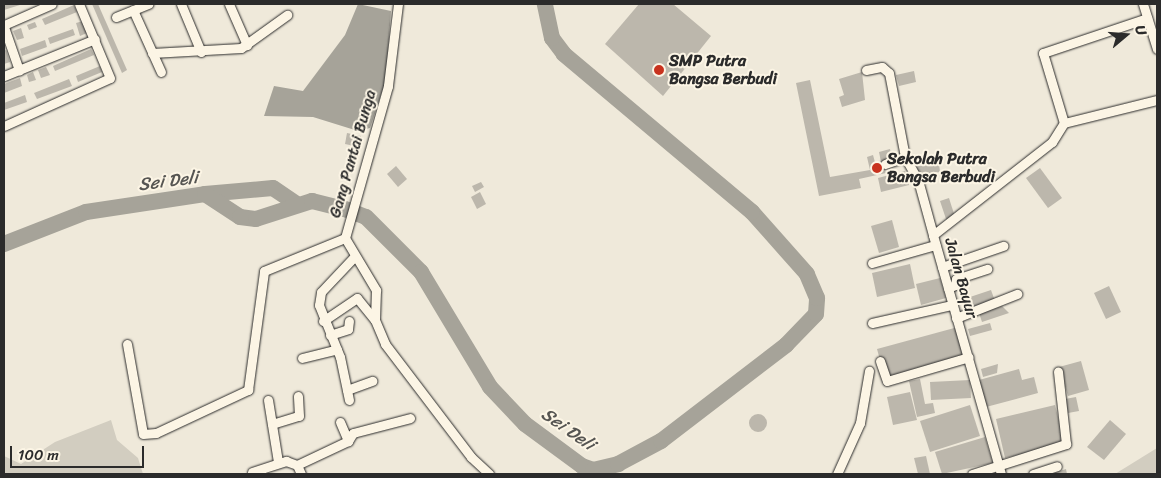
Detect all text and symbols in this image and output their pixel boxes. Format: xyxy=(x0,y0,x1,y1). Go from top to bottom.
north arrow xyxy=(1101,10,1151,60)
text: U xyxy=(1127,22,1154,38)
place label: SMP Putra Bangsa Berbudi xyxy=(669,51,777,89)
marker: SMP Putra Bangsa Berbudi xyxy=(653,64,665,76)
street label: Gang Pantai Bunga xyxy=(326,88,380,220)
place label: Sekolah Putra Bangsa Berbudi xyxy=(887,149,995,187)
marker: Sekolah Putra Bangsa Berbudi xyxy=(871,162,883,174)
water label: Sei Deli xyxy=(137,167,199,195)
street label: Jalan Bayur xyxy=(940,236,982,320)
water label: Sei Deli xyxy=(537,403,599,455)
scale bar xyxy=(12,436,146,468)
text: 100 m xyxy=(18,442,59,468)

